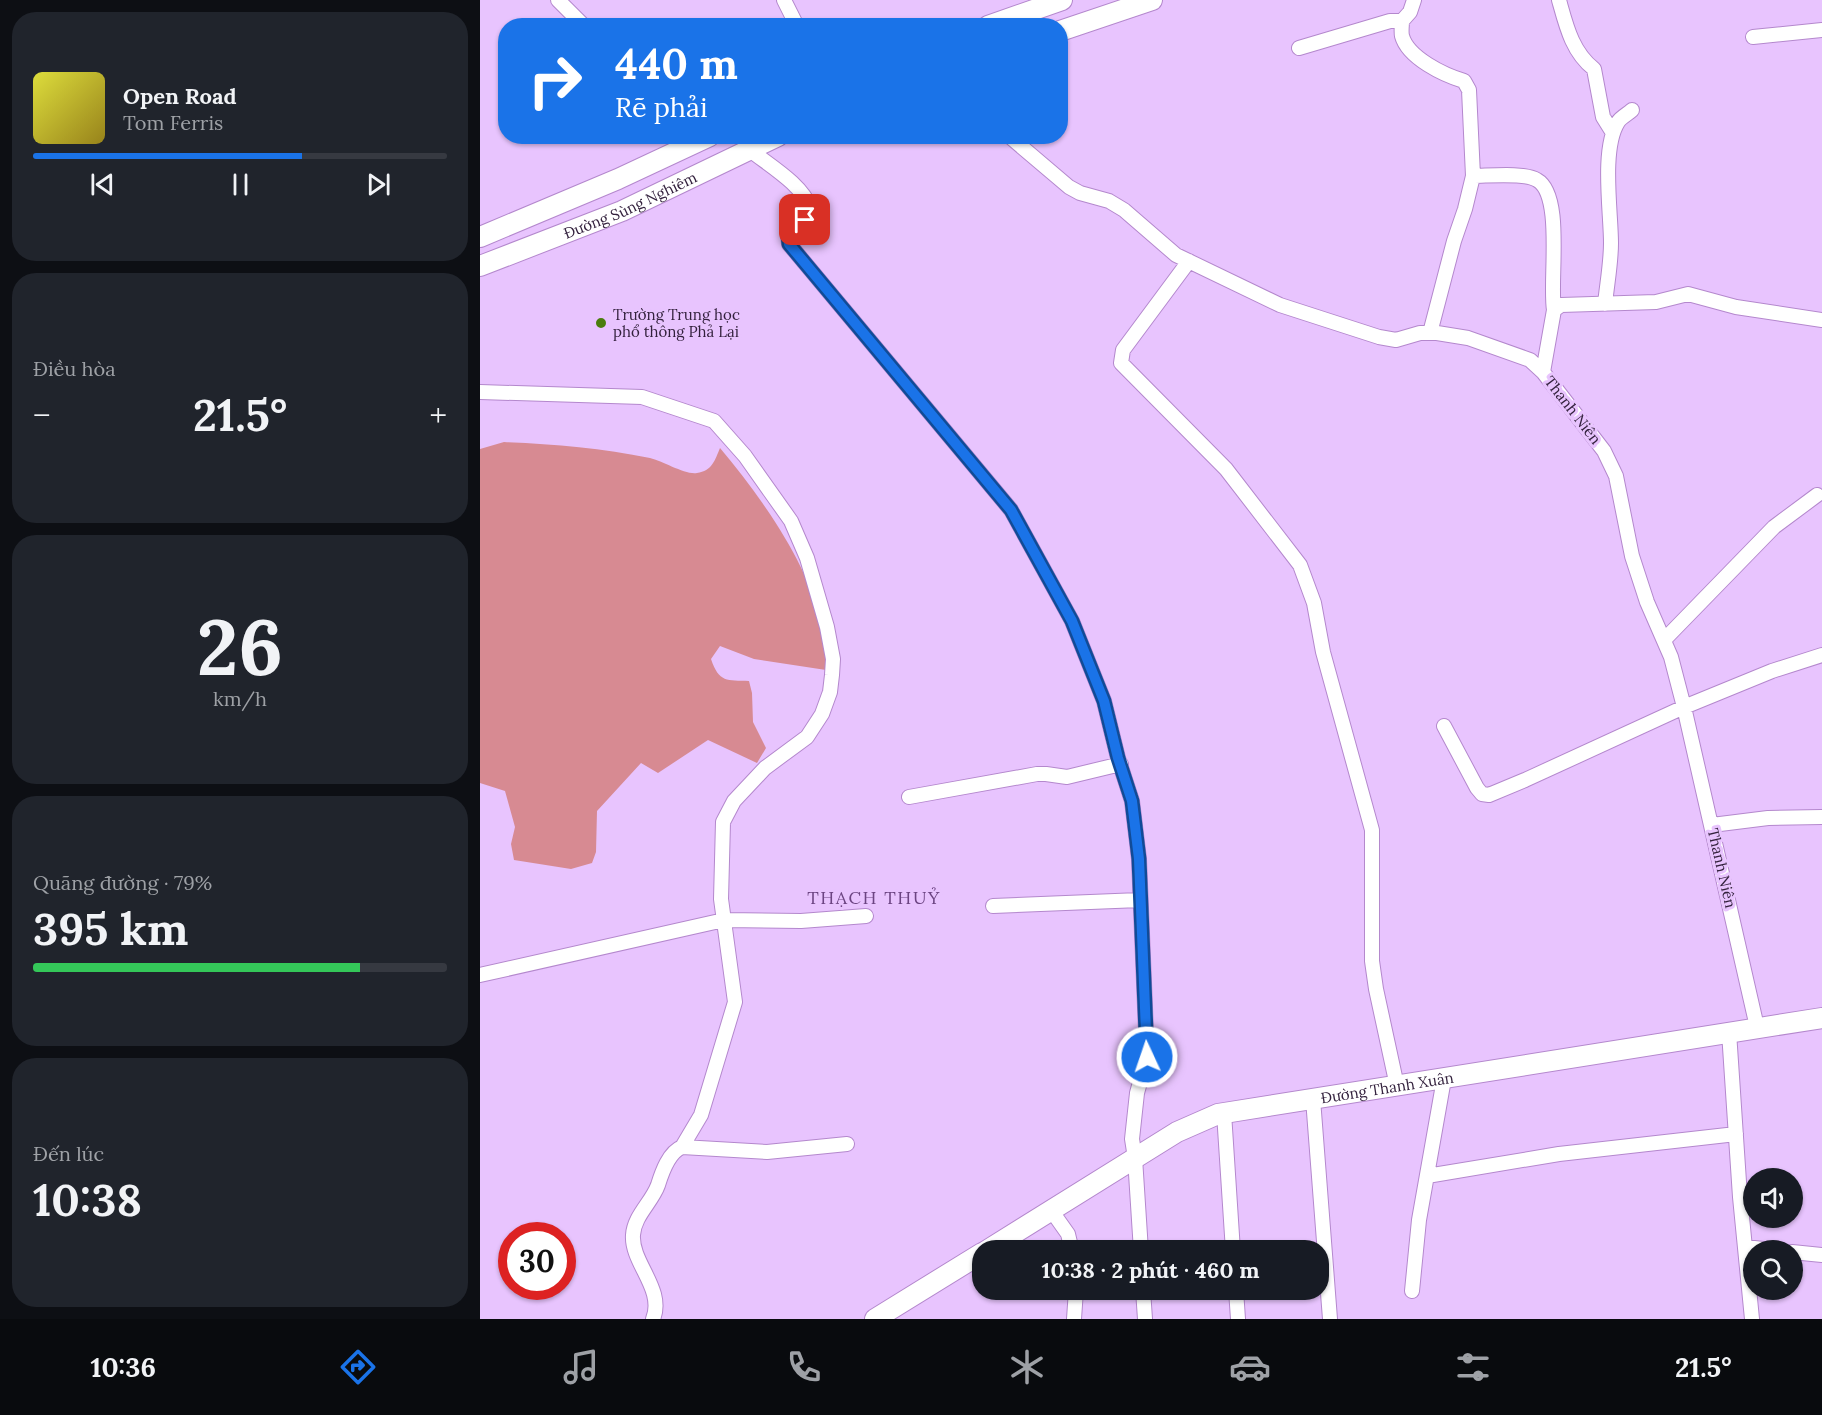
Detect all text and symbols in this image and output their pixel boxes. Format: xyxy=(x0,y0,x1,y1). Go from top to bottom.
text: 440 m xyxy=(615,37,738,91)
icon: right xyxy=(516,42,594,120)
text: Open Road xyxy=(123,82,237,110)
text: Rẽ phải xyxy=(615,90,708,124)
text: Tom Ferris xyxy=(123,110,223,135)
street label: Đường Sùng Nghiêm xyxy=(561,167,700,242)
icon: previous xyxy=(86,168,119,201)
icon: pause xyxy=(224,168,257,201)
icon: next xyxy=(362,168,395,201)
pin xyxy=(779,194,830,245)
icon: arrive xyxy=(788,203,821,236)
place label: Trường Trung học phổ thông Phả Lại xyxy=(613,305,740,341)
marker: Trường Trung học phổ thông Phả Lại xyxy=(594,316,608,330)
text: Điều hòa xyxy=(33,356,116,381)
street label: Thanh Niên xyxy=(1541,372,1605,448)
text: 21.5° xyxy=(193,386,287,443)
text: − xyxy=(33,394,51,436)
text: + xyxy=(429,394,447,436)
text: 26 xyxy=(197,597,283,696)
text: km/h xyxy=(213,686,267,711)
street label: Thanh Niên xyxy=(1704,826,1740,910)
text: Quãng đường · 79% xyxy=(33,870,212,895)
district label: THẠCH THUỶ xyxy=(807,886,941,909)
text: 395 km xyxy=(33,900,188,957)
position arrow xyxy=(1115,1025,1179,1089)
street label: Đường Thanh Xuân xyxy=(1319,1067,1455,1107)
text: Đến lúc xyxy=(33,1141,104,1166)
map controls xyxy=(1743,1168,1803,1300)
button: sound xyxy=(1743,1168,1803,1228)
text: 10:38 xyxy=(33,1171,142,1228)
speed limit sign: 30 xyxy=(498,1222,576,1300)
button: search xyxy=(1743,1240,1803,1300)
text: 10:38 · 2 phút · 460 m xyxy=(1042,1256,1259,1284)
icon: directions xyxy=(337,1346,379,1388)
icon: music xyxy=(560,1346,602,1388)
icon: phone xyxy=(783,1346,825,1388)
icon: climate xyxy=(1006,1346,1048,1388)
icon: car xyxy=(1229,1346,1271,1388)
icon: filters xyxy=(1452,1346,1494,1388)
text: 10:36 xyxy=(90,1350,156,1384)
text: 21.5° xyxy=(1675,1350,1731,1384)

